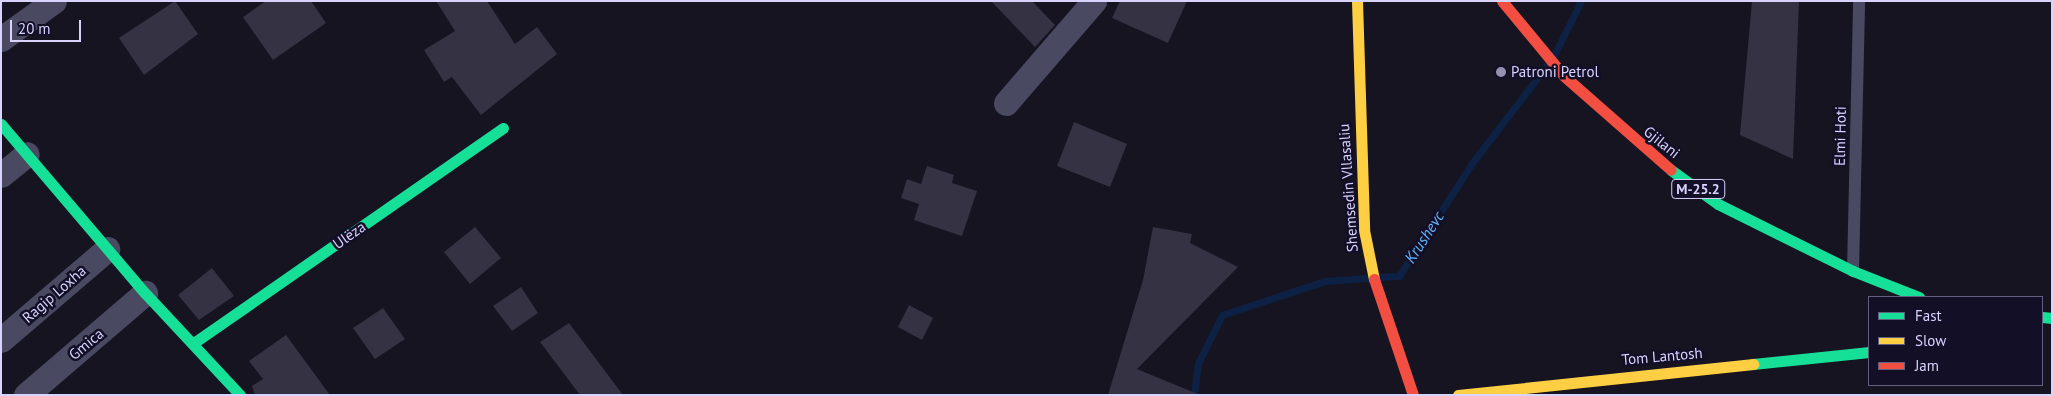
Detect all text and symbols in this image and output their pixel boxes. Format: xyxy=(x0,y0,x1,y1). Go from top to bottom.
scale bar xyxy=(12,10,84,42)
text: 20 m xyxy=(18,19,51,38)
place label: Patroni Petrol xyxy=(1511,63,1599,81)
marker: Patroni Petrol xyxy=(1495,66,1507,78)
street label: Elmi Hoti xyxy=(1830,106,1850,166)
street label: Gjilani xyxy=(1640,122,1684,162)
street label: Shemsedin Vllasaliu xyxy=(1335,123,1361,253)
road number: M-25.2 xyxy=(1670,178,1726,200)
water label: Krushevc xyxy=(1400,207,1448,267)
street label: Ulëza xyxy=(329,217,369,253)
street label: Ragip Loxha xyxy=(19,262,89,326)
legend xyxy=(1868,296,2043,386)
text: Fast xyxy=(1915,306,1942,325)
street label: Gmica xyxy=(65,324,107,364)
text: Slow xyxy=(1915,331,1946,350)
street label: Tom Lantosh xyxy=(1621,343,1703,369)
text: Jam xyxy=(1915,356,1939,375)

